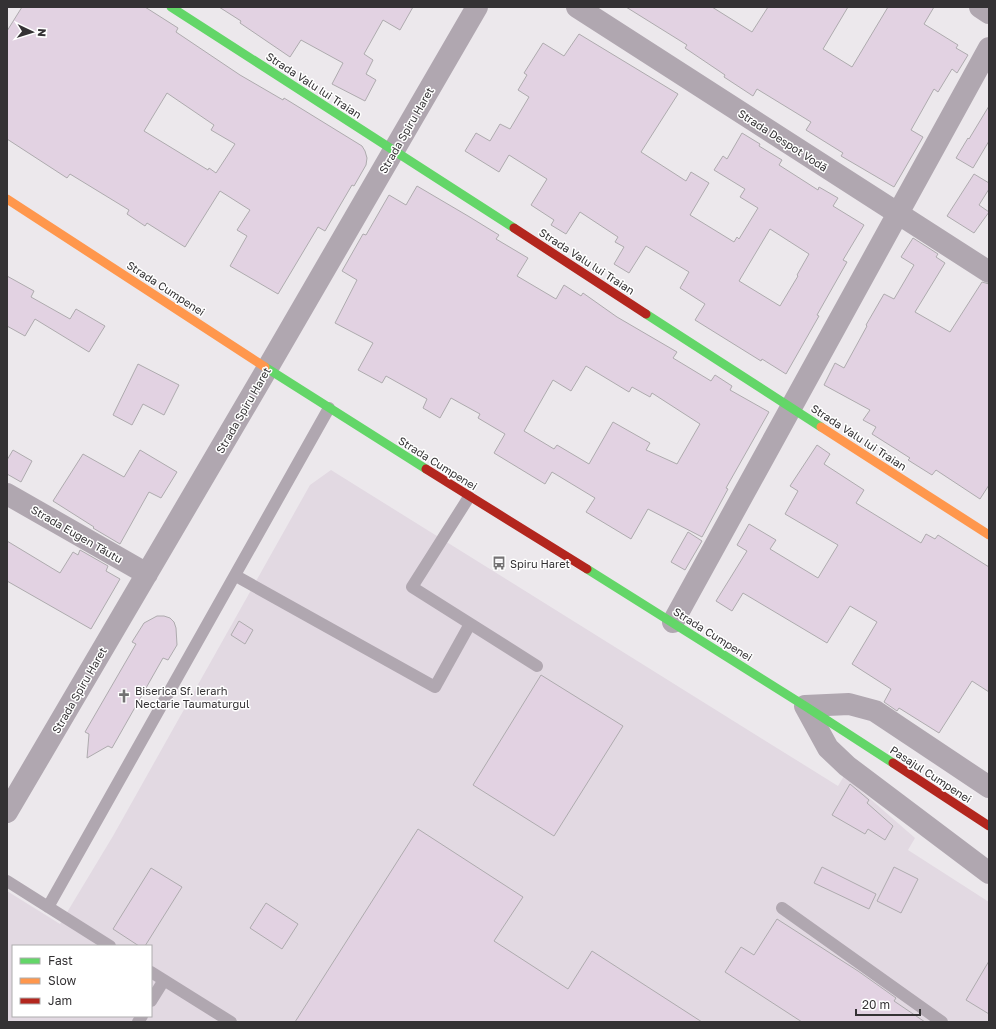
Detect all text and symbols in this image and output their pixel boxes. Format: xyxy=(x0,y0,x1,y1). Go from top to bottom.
north arrow xyxy=(12,12,52,52)
text: N xyxy=(36,28,49,37)
street label: Strada Valu lui Traian xyxy=(264,49,364,121)
street label: Strada Spiru Haret xyxy=(376,85,436,175)
street label: Strada Despot Vodă xyxy=(736,106,830,174)
street label: Strada Valu lui Traian xyxy=(537,225,637,297)
street label: Strada Cumpenei xyxy=(125,258,208,318)
street label: Strada Spiru Haret xyxy=(213,365,273,455)
street label: Strada Valu lui Traian xyxy=(809,401,909,473)
street label: Strada Cumpenei xyxy=(396,434,480,493)
street label: Strada Eugen Tăutu xyxy=(29,503,125,565)
bus stop icon: Spiru Haret xyxy=(491,555,507,571)
place label: Spiru Haret xyxy=(510,557,570,570)
street label: Strada Cumpenei xyxy=(671,605,755,664)
street label: Strada Spiru Haret xyxy=(49,645,109,735)
place label: Biserica Sf. Ierarh Nectarie Taumaturgul xyxy=(135,684,250,710)
church icon: Biserica Sf. Ierarh Nectarie Taumaturgul xyxy=(116,688,132,704)
street label: Pasajul Cumpenei xyxy=(888,743,974,805)
legend xyxy=(12,945,152,1017)
text: Fast xyxy=(48,953,73,968)
text: Slow xyxy=(48,973,76,988)
scale bar xyxy=(856,991,920,1017)
text: Jam xyxy=(48,993,72,1008)
text: 20 m xyxy=(862,997,890,1012)

